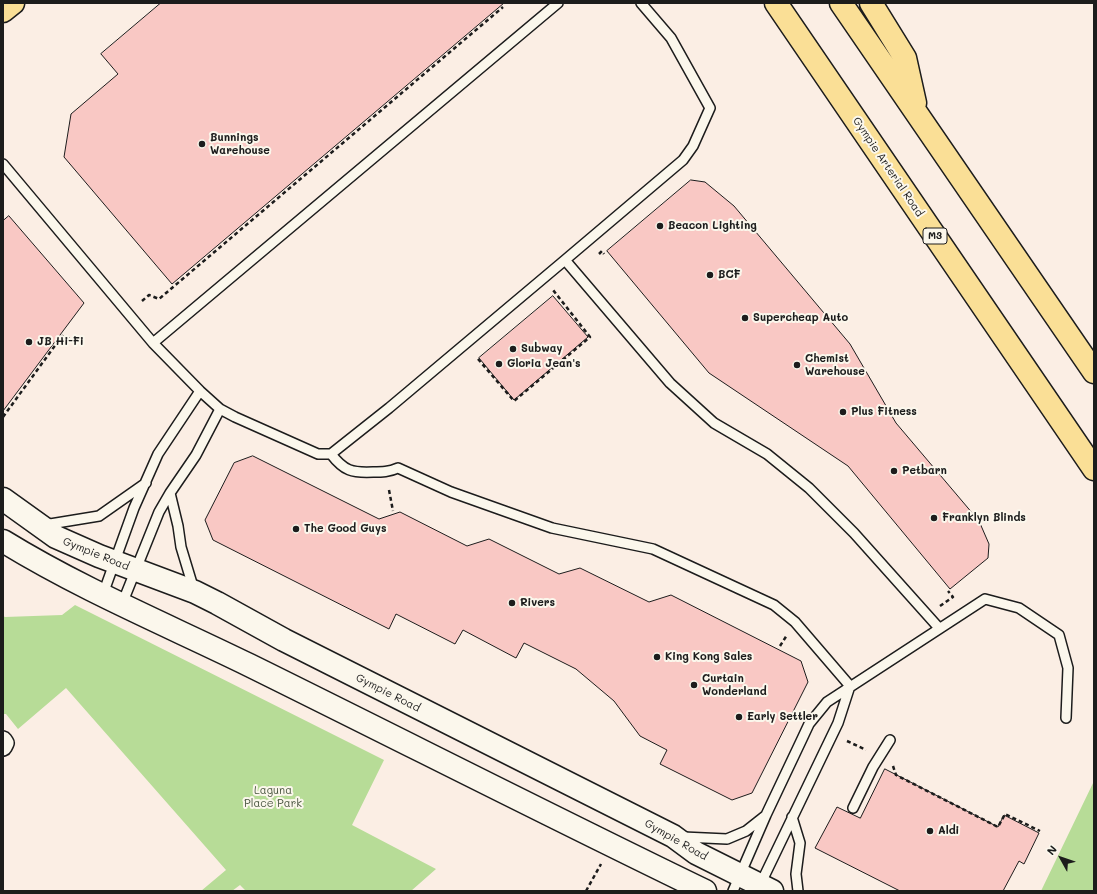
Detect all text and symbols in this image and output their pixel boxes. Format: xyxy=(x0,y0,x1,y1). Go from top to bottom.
street label: Gympie Arterial Road xyxy=(850,115,926,219)
place label: Bunnings Warehouse xyxy=(210,131,270,157)
marker: Bunnings Warehouse xyxy=(197,139,207,149)
place label: Beacon Lighting xyxy=(668,219,757,233)
marker: Beacon Lighting xyxy=(655,221,665,231)
road number: M3 xyxy=(923,228,947,244)
place label: BCF xyxy=(718,268,741,282)
marker: BCF xyxy=(705,270,715,280)
place label: Supercheap Auto xyxy=(753,311,848,325)
marker: Supercheap Auto xyxy=(740,313,750,323)
place label: JB Hi-Fi xyxy=(37,335,84,349)
marker: JB Hi-Fi xyxy=(24,337,34,347)
place label: Subway xyxy=(521,342,562,356)
marker: Subway xyxy=(508,344,518,354)
place label: Chemist Warehouse xyxy=(805,352,865,378)
place label: Gloria Jean's xyxy=(507,357,581,371)
marker: Gloria Jean's xyxy=(494,359,504,369)
marker: Chemist Warehouse xyxy=(792,360,802,370)
place label: Plus Fitness xyxy=(851,405,917,419)
marker: Plus Fitness xyxy=(838,407,848,417)
place label: Petbarn xyxy=(902,464,947,478)
marker: Petbarn xyxy=(889,466,899,476)
place label: Franklyn Blinds xyxy=(942,511,1026,525)
marker: Franklyn Blinds xyxy=(929,513,939,523)
place label: The Good Guys xyxy=(304,522,386,536)
marker: The Good Guys xyxy=(291,524,301,534)
street label: Gympie Road xyxy=(61,535,131,573)
place label: Rivers xyxy=(520,596,555,610)
marker: Rivers xyxy=(507,598,517,608)
place label: King Kong Sales xyxy=(665,650,752,664)
marker: King Kong Sales xyxy=(652,652,662,662)
street label: Gympie Road xyxy=(354,671,422,715)
place label: Curtain Wonderland xyxy=(702,672,767,698)
marker: Curtain Wonderland xyxy=(689,680,699,690)
place label: Early Settler xyxy=(747,710,818,724)
marker: Early Settler xyxy=(734,712,744,722)
park label: Laguna Place Park xyxy=(244,784,302,810)
street label: Gympie Road xyxy=(642,817,710,863)
place label: Aldi xyxy=(938,824,959,838)
marker: Aldi xyxy=(925,826,935,836)
north arrow xyxy=(1041,838,1081,878)
text: N xyxy=(1043,842,1060,858)

